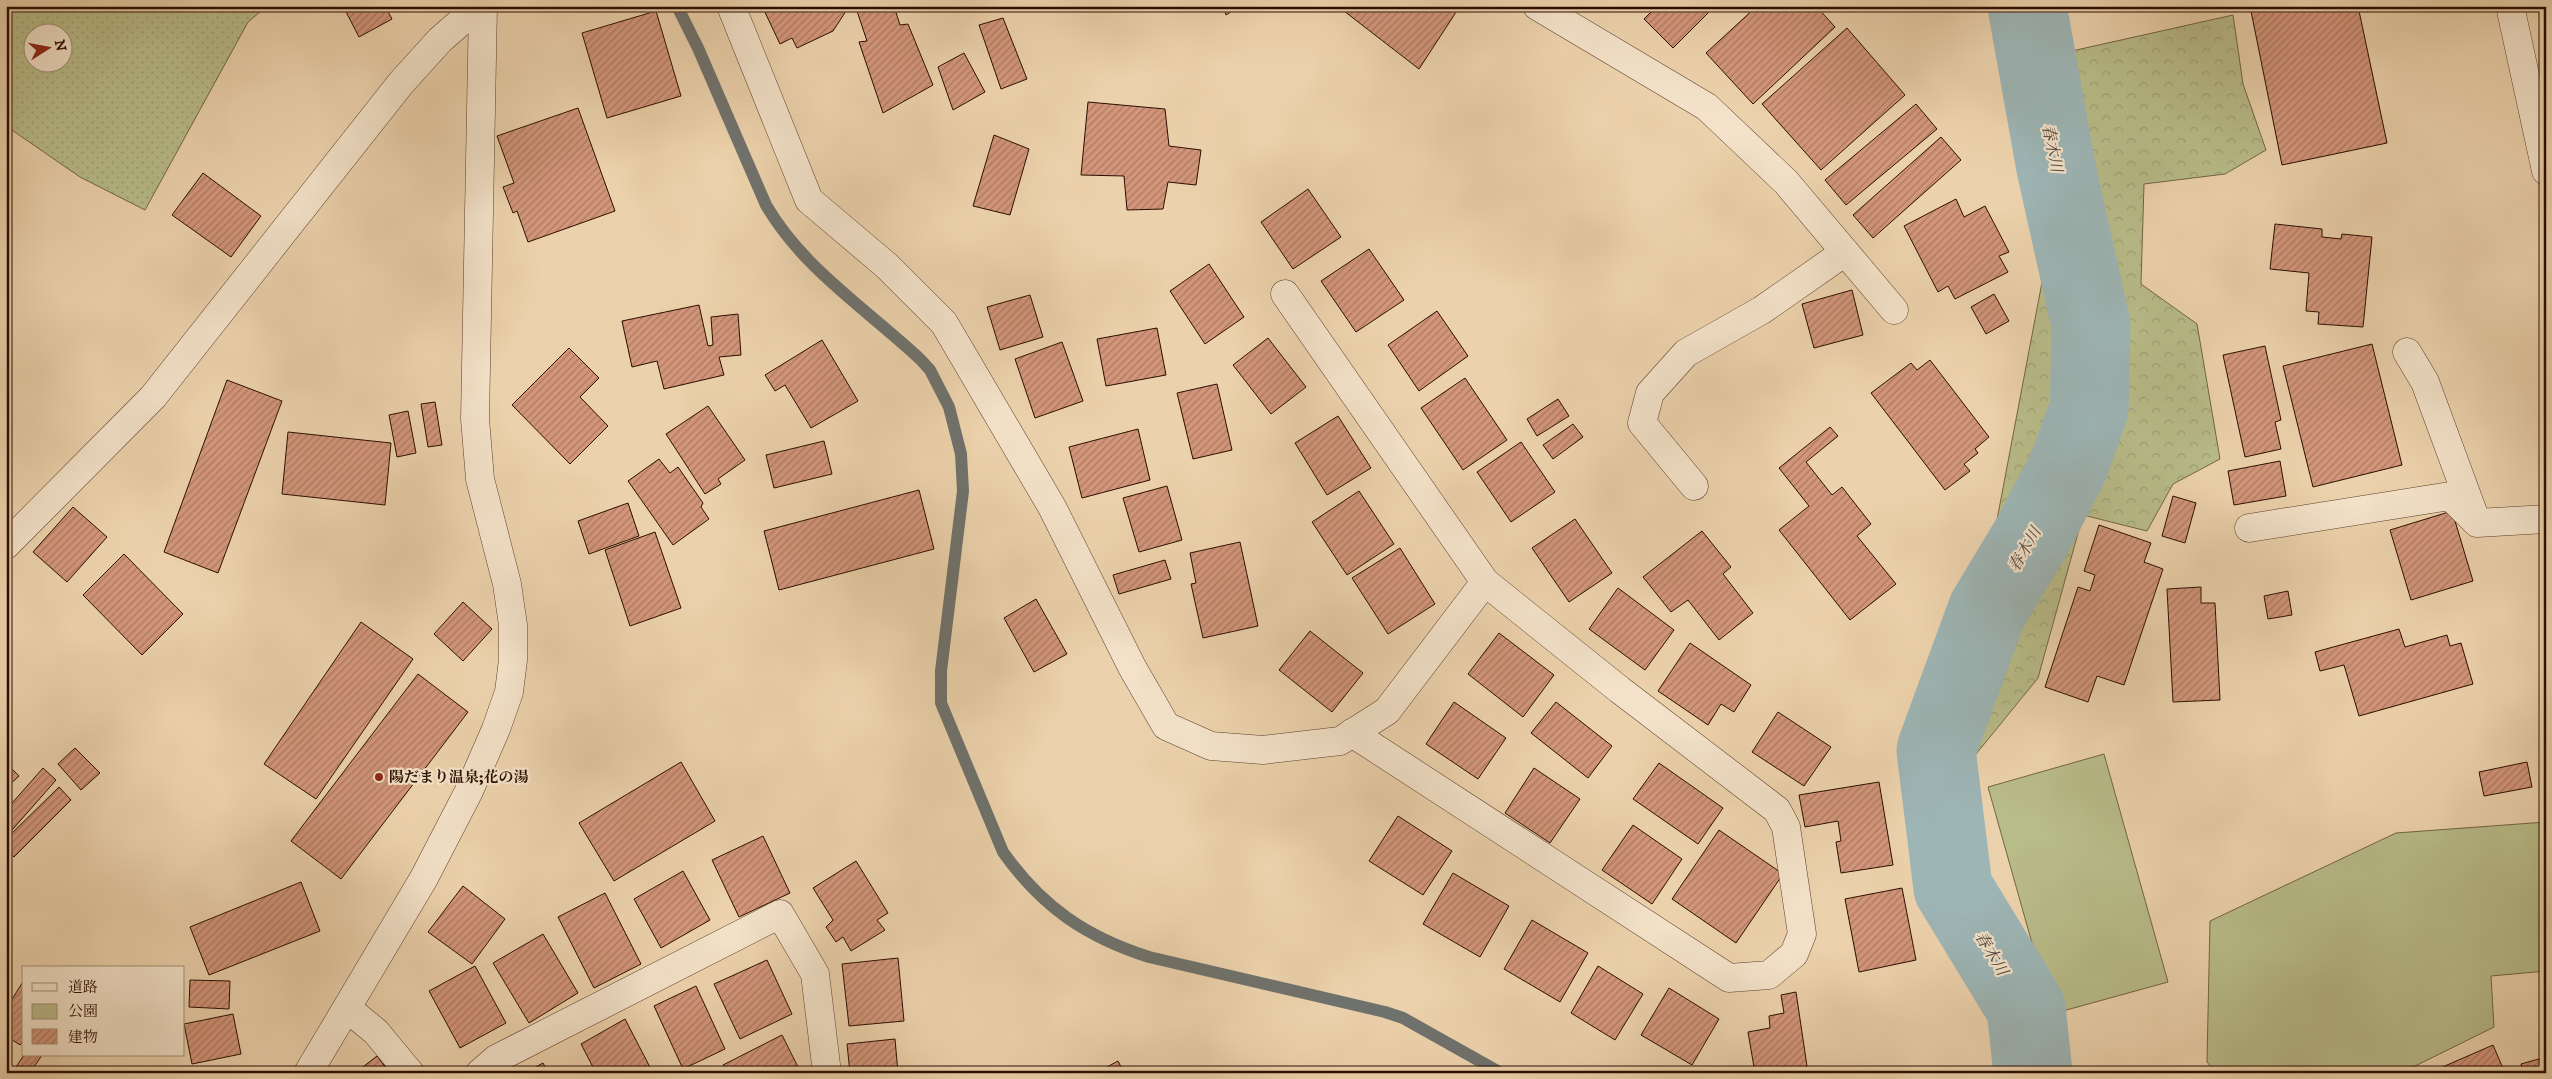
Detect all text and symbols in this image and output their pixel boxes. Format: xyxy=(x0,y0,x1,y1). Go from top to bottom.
north arrow xyxy=(22,22,72,72)
text: N xyxy=(50,38,70,54)
water label: 春木川 xyxy=(2038,123,2067,176)
water label: 春木川 xyxy=(2004,522,2047,575)
place label: 陽だまり温泉;花の湯 xyxy=(389,768,528,787)
marker: 陽だまり温泉;花の湯 xyxy=(373,771,385,783)
water label: 春木川 xyxy=(1970,928,2013,981)
legend xyxy=(22,966,185,1056)
text: 道路 xyxy=(68,978,98,997)
text: 公園 xyxy=(68,1002,98,1021)
text: 建物 xyxy=(68,1028,98,1047)

